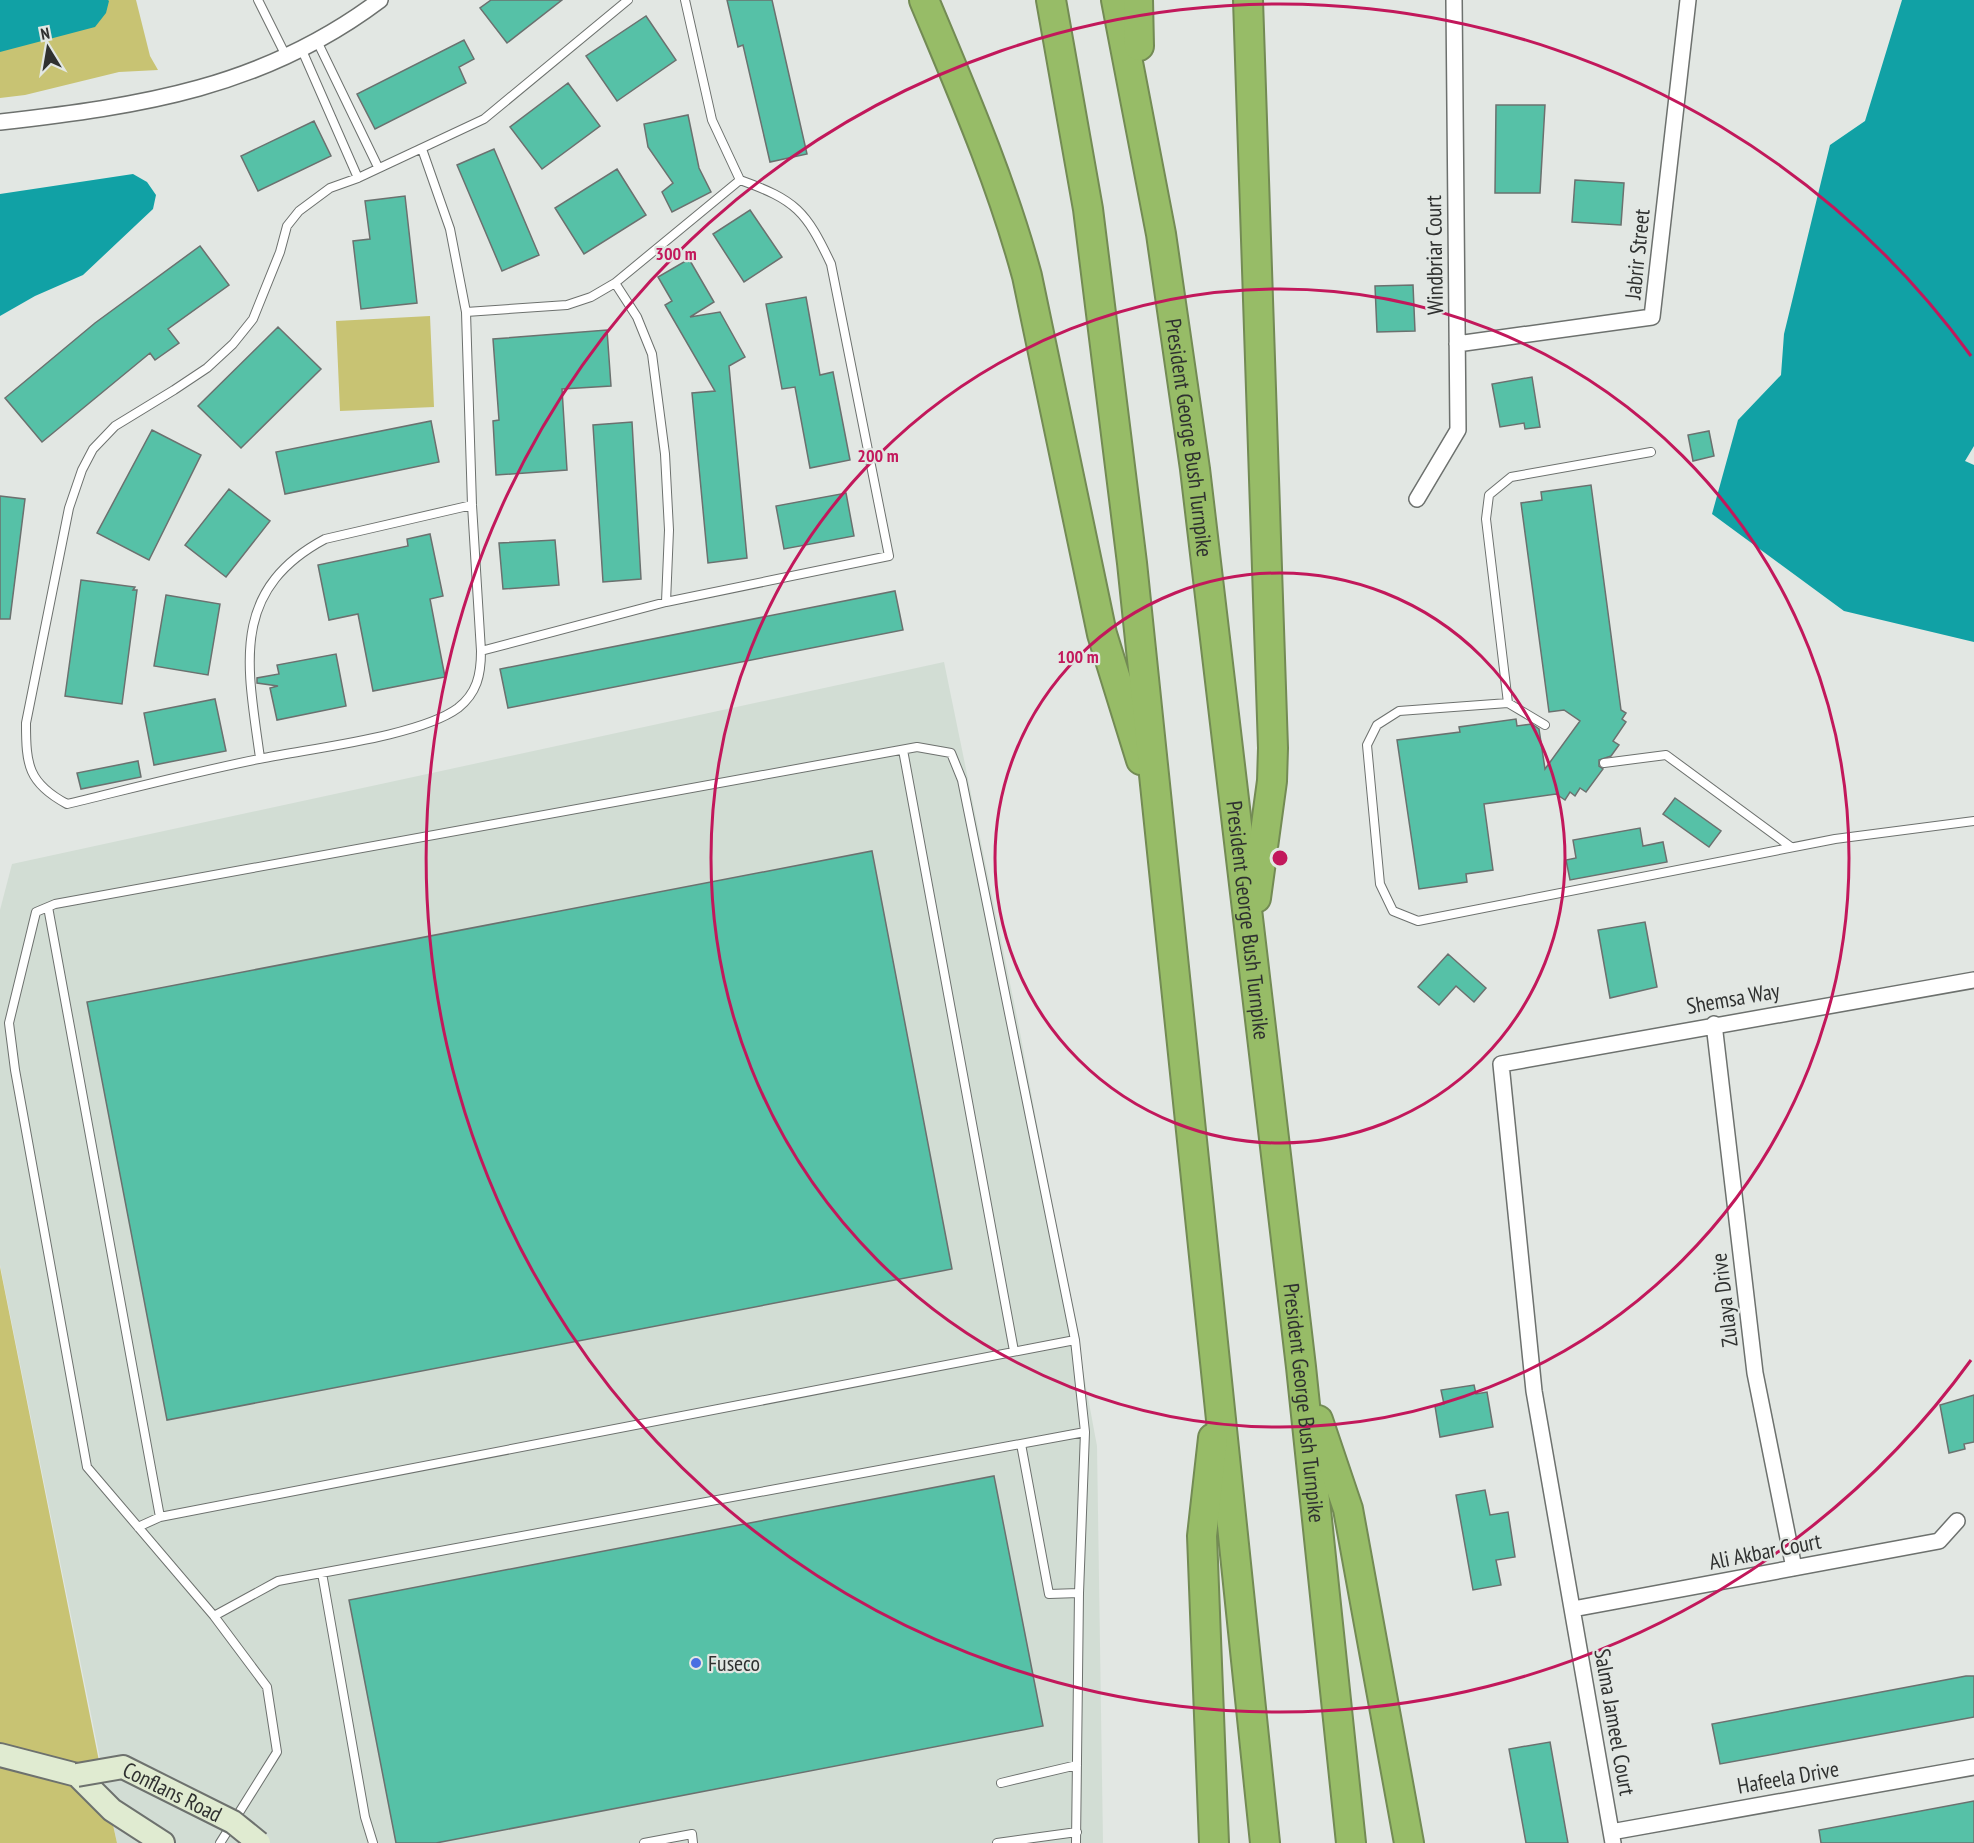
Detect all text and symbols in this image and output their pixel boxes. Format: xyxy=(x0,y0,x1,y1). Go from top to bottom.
north arrow xyxy=(18,18,78,78)
text: N xyxy=(39,23,51,44)
street label: Windbriar Court xyxy=(1419,195,1449,315)
street label: Jabrir Street xyxy=(1618,207,1656,302)
text: 300 m xyxy=(655,242,697,265)
street label: President George Bush Turnpike xyxy=(1159,317,1219,559)
text: 200 m xyxy=(857,444,899,467)
text: 100 m xyxy=(1057,645,1099,668)
street label: President George Bush Turnpike xyxy=(1220,799,1276,1041)
centre of rings xyxy=(1270,848,1290,868)
street label: Shemsa Way xyxy=(1684,976,1783,1020)
street label: Zulaya Drive xyxy=(1704,1251,1744,1349)
street label: President George Bush Turnpike xyxy=(1277,1282,1331,1524)
street label: Ali Akbar Court xyxy=(1707,1526,1823,1576)
street label: Salma Jameel Court xyxy=(1588,1646,1642,1798)
place label: Fuseco xyxy=(708,1649,760,1677)
marker: Fuseco xyxy=(689,1656,703,1670)
street label: Hafeela Drive xyxy=(1735,1754,1841,1800)
street label: Conflans Road xyxy=(118,1755,227,1828)

